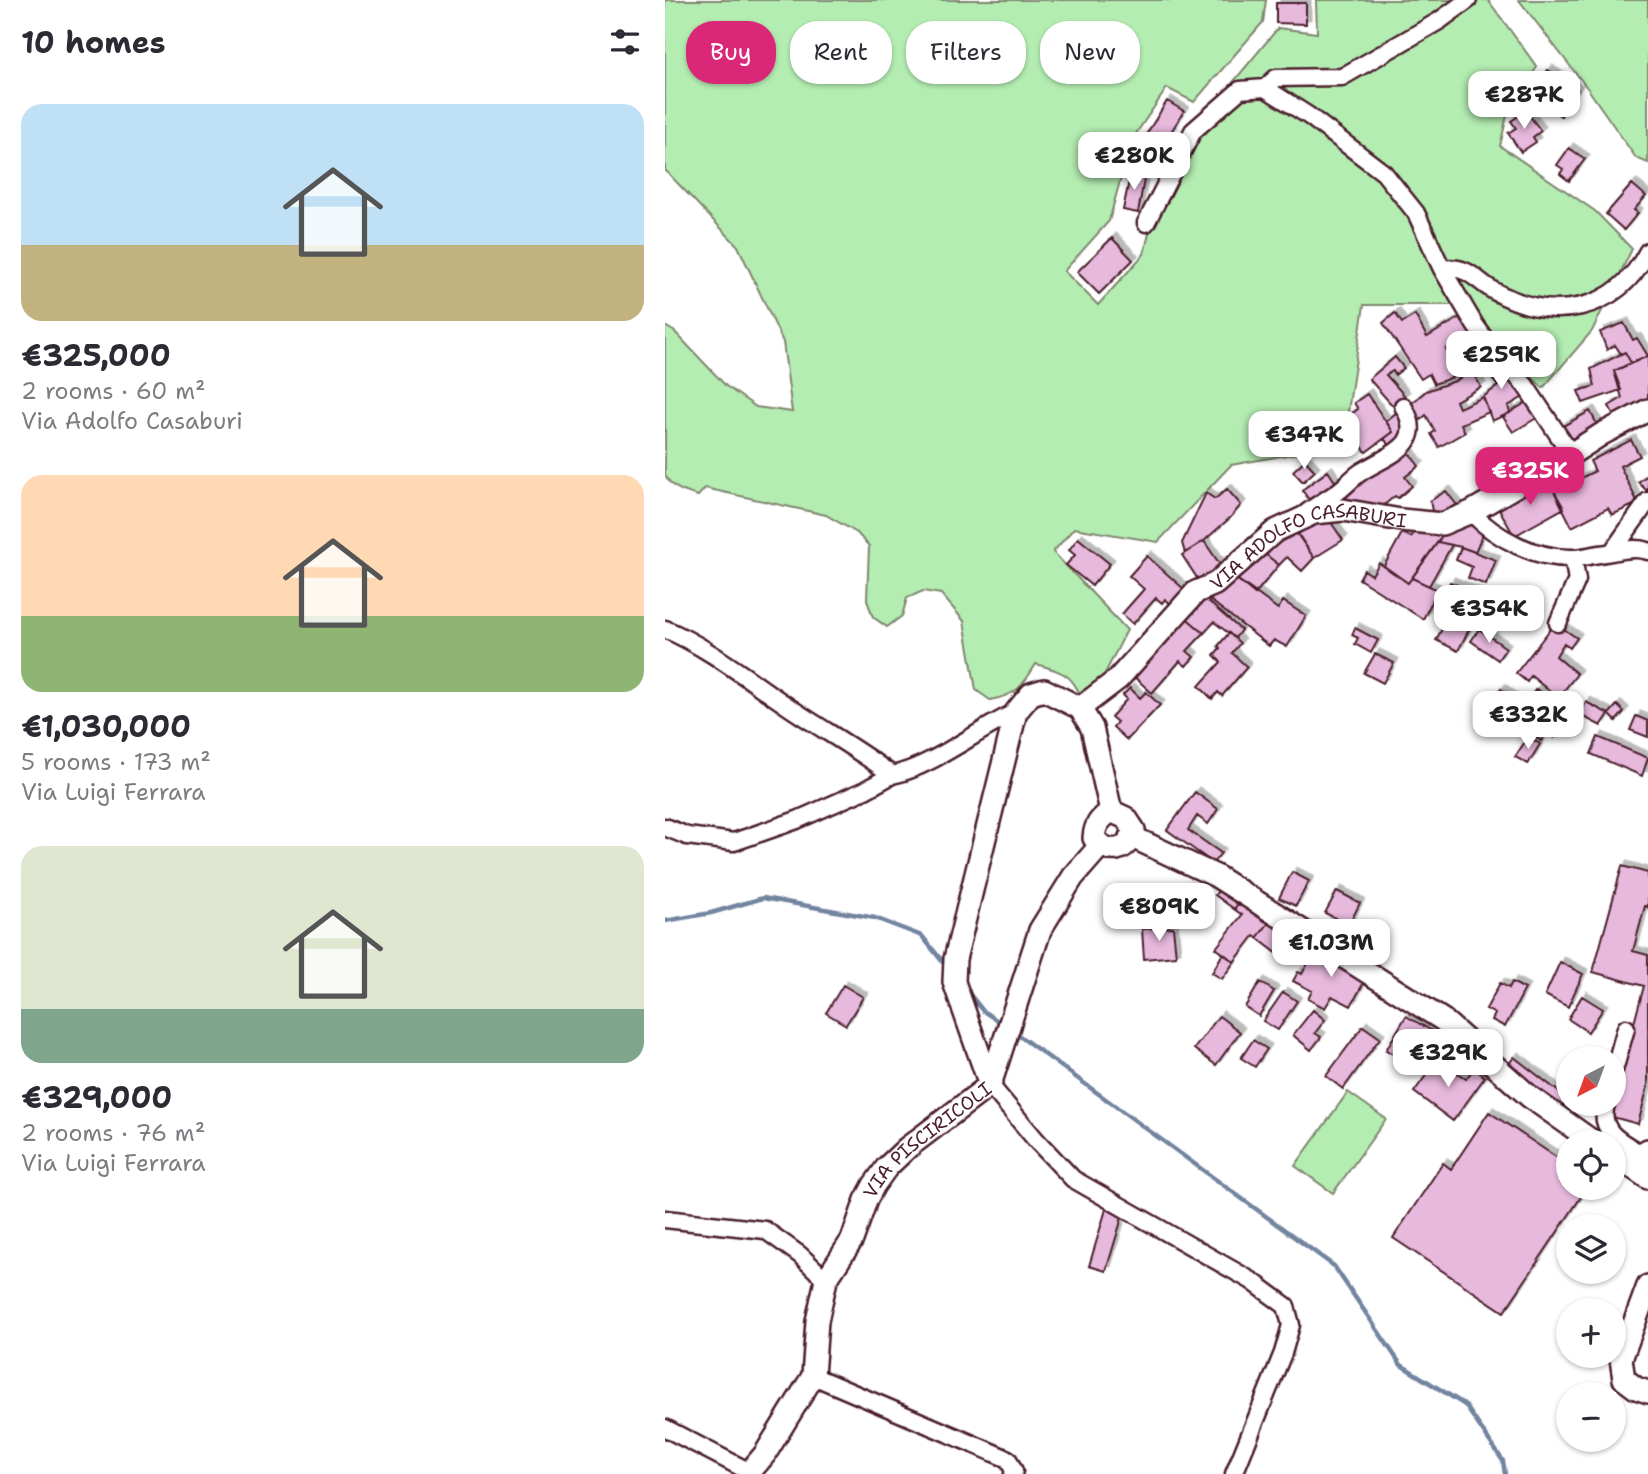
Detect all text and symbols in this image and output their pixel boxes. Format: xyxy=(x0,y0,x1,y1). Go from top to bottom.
chip: Buy xyxy=(686,21,776,84)
chip: Rent xyxy=(790,21,892,84)
chip: Filters xyxy=(906,21,1026,84)
chip: New xyxy=(1040,21,1140,84)
text: 10 homes xyxy=(21,22,166,63)
icon: filters xyxy=(606,23,644,61)
pin: €287K xyxy=(1475,72,1573,131)
text: €287K xyxy=(1484,79,1564,109)
pin: €280K xyxy=(1085,132,1183,192)
text: €280K xyxy=(1094,140,1174,170)
icon: home xyxy=(270,149,396,275)
pin: €259K xyxy=(1452,332,1550,391)
text: €325,000 xyxy=(21,335,171,376)
text: €259K xyxy=(1462,339,1540,369)
text: 2 rooms · 60 m² xyxy=(21,376,206,406)
text: Via Adolfo Casaburi xyxy=(21,406,243,436)
pin: €347K xyxy=(1255,412,1353,471)
text: €347K xyxy=(1265,419,1343,449)
pin: €325K xyxy=(1481,448,1579,507)
text: €325K xyxy=(1491,455,1569,485)
street label: VIA ADOLFO CASABURI xyxy=(1205,498,1408,596)
icon: home xyxy=(270,520,396,646)
pin: €354K xyxy=(1440,586,1538,645)
text: €354K xyxy=(1450,593,1528,623)
pin: €332K xyxy=(1479,692,1577,751)
text: €332K xyxy=(1489,699,1567,729)
text: €1,030,000 xyxy=(21,706,191,747)
text: 5 rooms · 173 m² xyxy=(21,747,211,777)
text: Via Luigi Ferrara xyxy=(21,777,206,807)
pin: €809K xyxy=(1110,884,1208,943)
icon: home xyxy=(270,891,396,1017)
text: €809K xyxy=(1119,891,1199,921)
pin: €1.03M xyxy=(1274,920,1388,979)
text: €1.03M xyxy=(1288,927,1374,957)
pin: €329K xyxy=(1399,1030,1497,1089)
text: €329K xyxy=(1409,1037,1487,1067)
north arrow xyxy=(1556,1046,1626,1116)
map controls xyxy=(1556,1046,1626,1452)
street label: VIA PISCIRICOLI xyxy=(857,1076,997,1202)
text: €329,000 xyxy=(21,1077,172,1118)
text: 2 rooms · 76 m² xyxy=(21,1118,205,1148)
button: locate xyxy=(1556,1130,1626,1200)
text: Via Luigi Ferrara xyxy=(21,1148,206,1178)
button: layers xyxy=(1556,1214,1626,1284)
button: + xyxy=(1556,1298,1626,1368)
button: − xyxy=(1556,1382,1626,1452)

